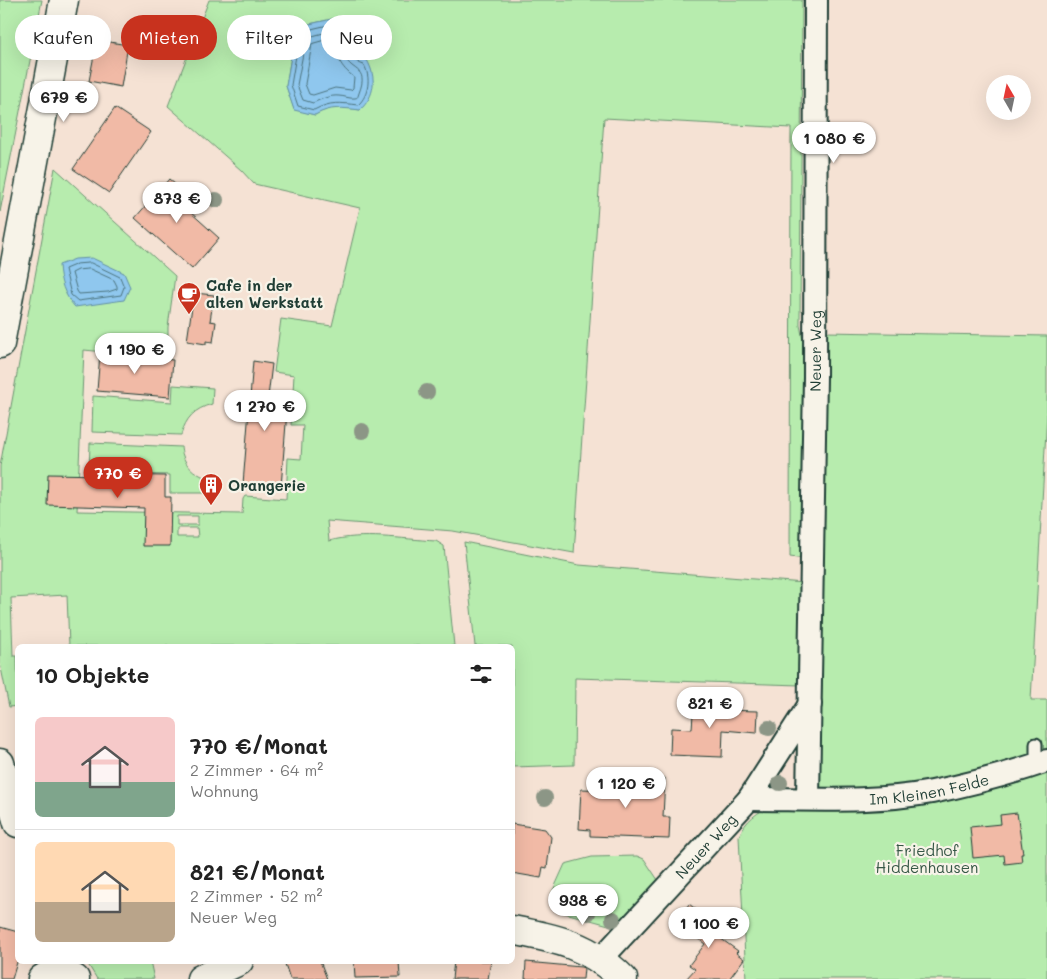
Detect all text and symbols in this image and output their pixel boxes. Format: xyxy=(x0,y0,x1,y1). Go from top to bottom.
chip: Kaufen xyxy=(15,15,111,60)
chip: Mieten xyxy=(121,15,217,60)
chip: Filter xyxy=(227,15,311,60)
chip: Neu xyxy=(321,15,392,60)
north arrow xyxy=(986,75,1031,120)
map controls xyxy=(986,75,1031,120)
pin: 679 € xyxy=(29,80,99,123)
text: 679 € xyxy=(41,86,87,107)
pin: 1 080 € xyxy=(788,121,880,164)
text: 1 080 € xyxy=(803,127,865,148)
pin: 873 € xyxy=(142,182,212,224)
text: 873 € xyxy=(153,187,201,208)
place label: Cafe in der alten Werkstatt xyxy=(206,275,324,312)
cafe icon: Cafe in der alten Werkstatt xyxy=(176,281,202,315)
street label: Neuer Weg xyxy=(805,310,825,392)
pin: 1 190 € xyxy=(89,332,181,375)
text: 1 190 € xyxy=(106,338,164,359)
pin: 1 270 € xyxy=(219,390,311,432)
text: 1 270 € xyxy=(235,395,295,416)
pin: 770 € xyxy=(83,456,153,499)
text: 770 € xyxy=(95,462,141,483)
building icon: Orangerie xyxy=(198,472,224,506)
place label: Orangerie xyxy=(228,475,306,495)
icon: filters xyxy=(467,660,495,688)
text: 10 Objekte xyxy=(35,661,149,688)
pin: 821 € xyxy=(675,686,745,729)
text: 821 € xyxy=(688,692,732,713)
text: 770 €/Monat xyxy=(190,732,328,759)
icon: home xyxy=(75,737,135,797)
text: 2 Zimmer · 64 m² xyxy=(190,759,323,780)
pin: 1 120 € xyxy=(580,766,672,809)
street label: Im Kleinen Felde xyxy=(869,769,991,809)
text: 1 120 € xyxy=(597,772,655,793)
text: Wohnung xyxy=(190,780,258,801)
street label: Neuer Weg xyxy=(671,809,741,883)
park label: Friedhof Hiddenhausen xyxy=(876,840,978,877)
text: 821 €/Monat xyxy=(190,858,325,885)
icon: home xyxy=(75,862,135,922)
pin: 938 € xyxy=(548,884,618,926)
text: 2 Zimmer · 52 m² xyxy=(190,885,323,906)
text: 938 € xyxy=(559,889,607,910)
text: Neuer Weg xyxy=(190,906,277,927)
pin: 1 100 € xyxy=(663,906,755,949)
text: 1 100 € xyxy=(679,912,739,933)

